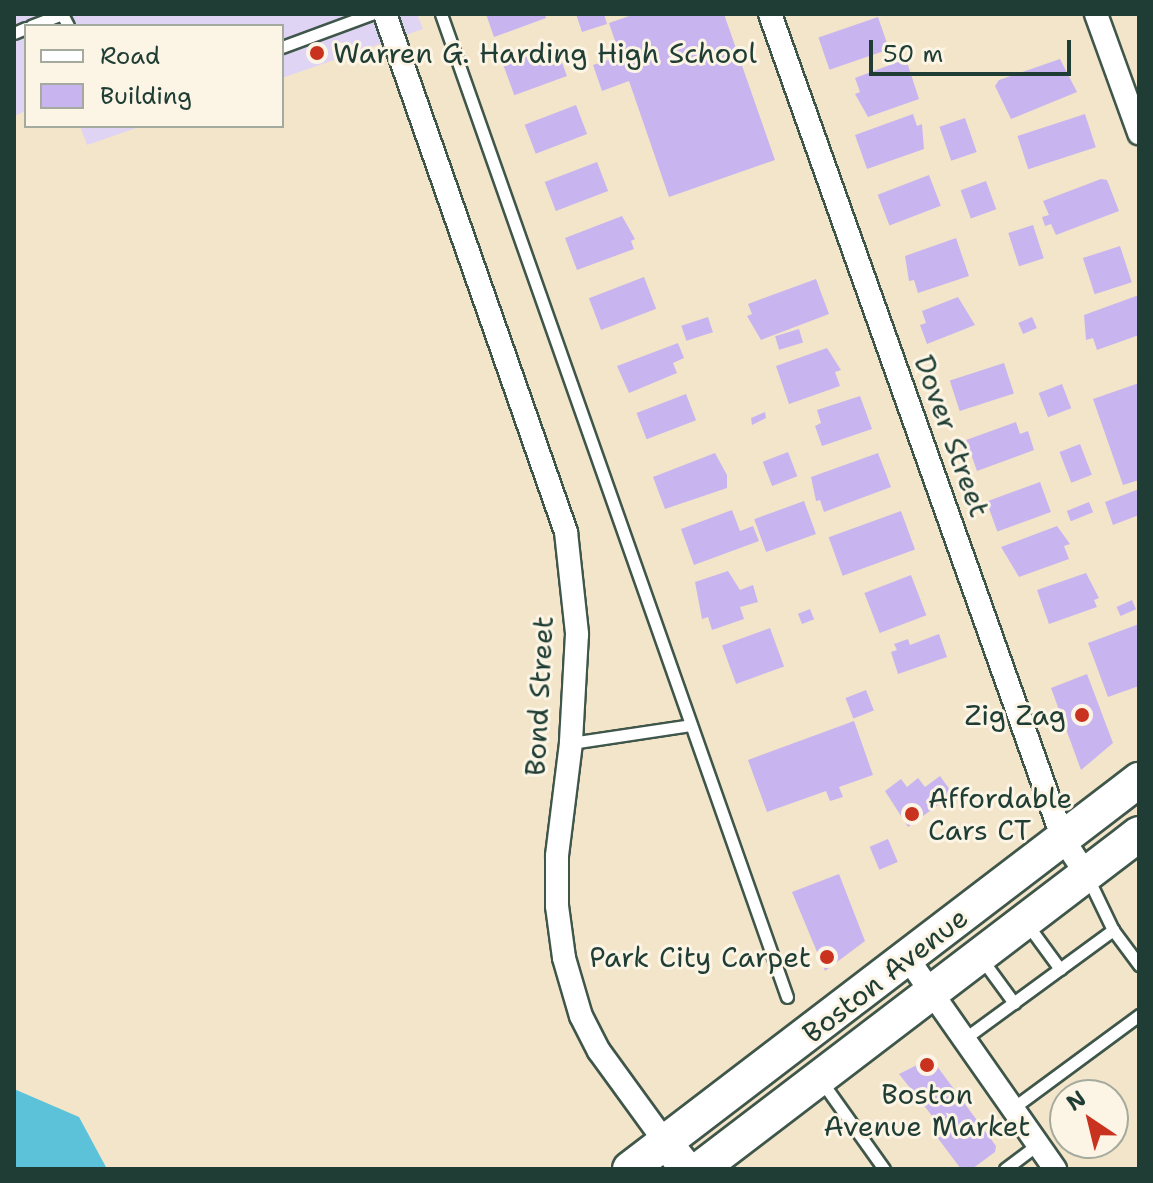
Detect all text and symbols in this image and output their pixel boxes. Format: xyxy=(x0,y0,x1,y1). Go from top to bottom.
legend xyxy=(24,24,284,128)
scale bar xyxy=(873,24,1075,74)
place label: Warren G. Harding High School xyxy=(333,36,757,70)
text: 50 m xyxy=(883,38,943,70)
text: Road xyxy=(100,40,160,72)
marker: Warren G. Harding High School xyxy=(308,44,326,62)
text: Building xyxy=(100,80,192,112)
street label: Dover Street xyxy=(907,350,997,522)
street label: Bond Street xyxy=(518,615,560,777)
place label: Zig Zag xyxy=(964,698,1066,732)
marker: Zig Zag xyxy=(1073,706,1091,724)
place label: Affordable Cars CT xyxy=(928,781,1072,847)
marker: Affordable Cars CT xyxy=(903,805,921,823)
street label: Boston Avenue xyxy=(796,900,974,1050)
place label: Park City Carpet xyxy=(589,940,811,974)
marker: Park City Carpet xyxy=(818,948,836,966)
marker: Boston Avenue Market xyxy=(918,1056,936,1074)
place label: Boston Avenue Market xyxy=(823,1077,1031,1143)
north arrow xyxy=(1049,1079,1129,1159)
text: N xyxy=(1061,1084,1092,1117)

